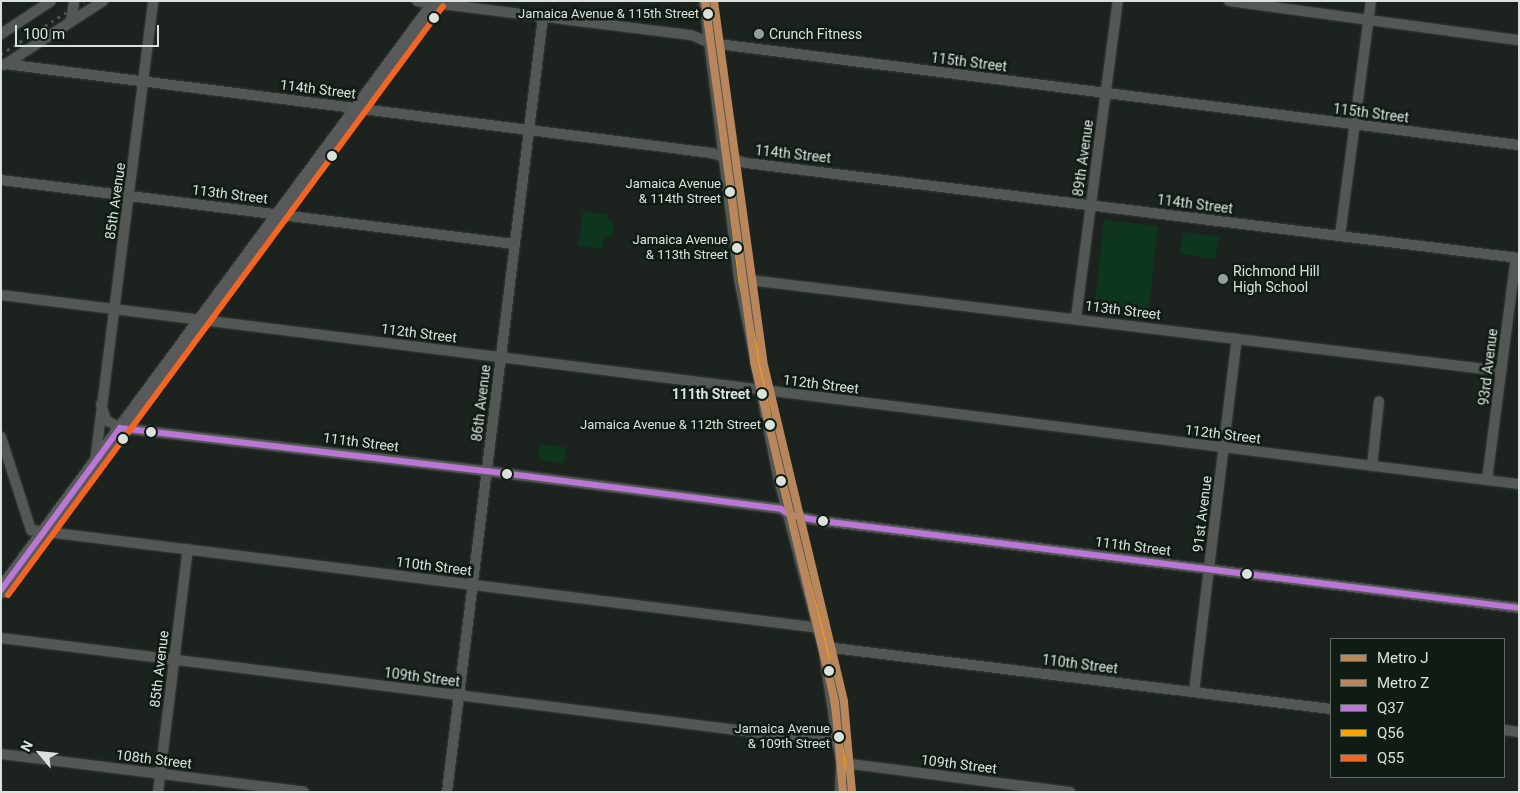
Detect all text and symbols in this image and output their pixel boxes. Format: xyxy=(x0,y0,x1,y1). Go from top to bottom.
place label: Jamaica Avenue & 115th Street xyxy=(518,6,699,22)
marker: Jamaica Avenue & 115th Street xyxy=(703,9,713,19)
unlabelled marker xyxy=(429,13,439,23)
scale bar xyxy=(18,15,161,47)
text: 100 m xyxy=(23,25,65,43)
place label: Crunch Fitness xyxy=(769,26,862,42)
marker: Crunch Fitness xyxy=(753,28,765,40)
street label: 115th Street xyxy=(930,49,1008,75)
street label: 114th Street xyxy=(279,76,357,102)
street label: 115th Street xyxy=(1332,100,1410,126)
street label: 89th Avenue xyxy=(1069,119,1097,197)
street label: 114th Street xyxy=(754,142,832,166)
unlabelled marker xyxy=(327,151,337,161)
street label: 85th Avenue xyxy=(101,162,129,240)
place label: Jamaica Avenue & 114th Street xyxy=(626,177,721,208)
street label: 113th Street xyxy=(191,181,269,207)
marker: Jamaica Avenue & 114th Street xyxy=(725,187,735,197)
street label: 114th Street xyxy=(1156,191,1234,217)
place label: Jamaica Avenue & 113th Street xyxy=(633,233,728,264)
marker: Jamaica Avenue & 113th Street xyxy=(732,243,742,253)
place label: Richmond Hill High School xyxy=(1233,263,1320,296)
marker: Richmond Hill High School xyxy=(1217,273,1229,285)
street label: 113th Street xyxy=(1084,297,1162,323)
street label: 112th Street xyxy=(380,320,458,346)
street label: 93rd Avenue xyxy=(1475,328,1501,406)
street label: 86th Avenue xyxy=(468,364,494,442)
street label: 112th Street xyxy=(782,371,860,397)
marker: 111th Street xyxy=(753,385,771,403)
place label: 111th Street xyxy=(672,386,750,402)
place label: Jamaica Avenue & 112th Street xyxy=(580,417,761,433)
marker: Jamaica Avenue & 112th Street xyxy=(765,420,775,430)
street label: 112th Street xyxy=(1184,421,1262,447)
unlabelled marker xyxy=(146,427,156,437)
street label: 111th Street xyxy=(322,429,400,455)
unlabelled marker xyxy=(118,434,128,444)
unlabelled marker xyxy=(502,469,512,479)
street label: 91st Avenue xyxy=(1189,475,1215,553)
unlabelled marker xyxy=(776,476,786,486)
unlabelled marker xyxy=(818,516,828,526)
street label: 111th Street xyxy=(1094,533,1172,559)
street label: 110th Street xyxy=(395,553,473,579)
unlabelled marker xyxy=(1242,569,1252,579)
street label: 85th Avenue xyxy=(146,630,172,708)
legend xyxy=(1330,638,1505,778)
text: Metro J xyxy=(1377,649,1428,667)
street label: 110th Street xyxy=(1041,651,1119,677)
street label: 109th Street xyxy=(383,664,461,690)
unlabelled marker xyxy=(824,666,834,676)
text: Metro Z xyxy=(1377,674,1429,692)
text: Q37 xyxy=(1377,699,1404,717)
place label: Jamaica Avenue & 109th Street xyxy=(735,722,830,753)
text: Q56 xyxy=(1377,724,1404,742)
north arrow xyxy=(15,728,65,778)
marker: Jamaica Avenue & 109th Street xyxy=(834,732,844,742)
text: N xyxy=(17,738,36,754)
street label: 108th Street xyxy=(115,746,193,772)
text: Q55 xyxy=(1377,749,1404,767)
street label: 109th Street xyxy=(920,751,998,777)

